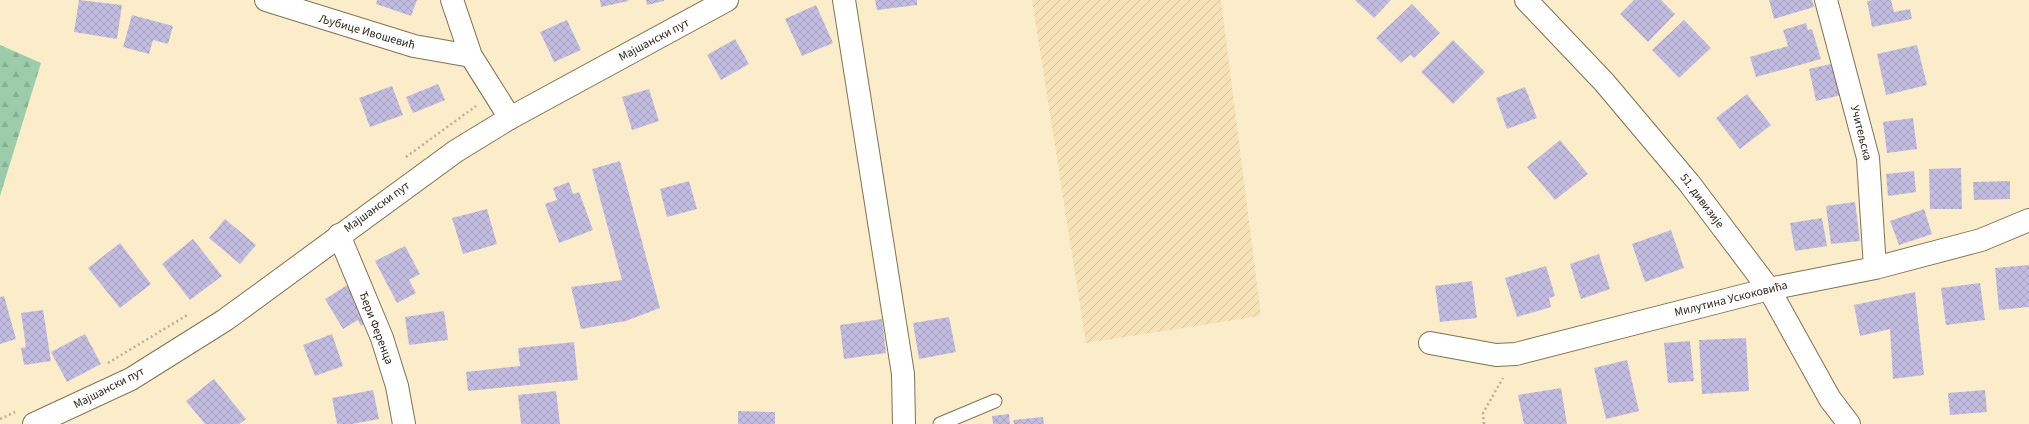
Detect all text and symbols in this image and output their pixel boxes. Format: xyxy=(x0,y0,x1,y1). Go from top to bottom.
street label: Љубице Ивошевић xyxy=(317,10,417,54)
street label: Мајшански пут xyxy=(616,14,693,66)
street label: Учитељска xyxy=(1846,104,1876,162)
street label: 51. дивизије xyxy=(1676,170,1728,232)
street label: Мајшански пут xyxy=(341,177,414,237)
street label: Милутина Ускоковића xyxy=(1673,277,1789,321)
street label: Ђери Ференца xyxy=(354,289,398,367)
street label: Мајшански пут xyxy=(70,363,148,413)

